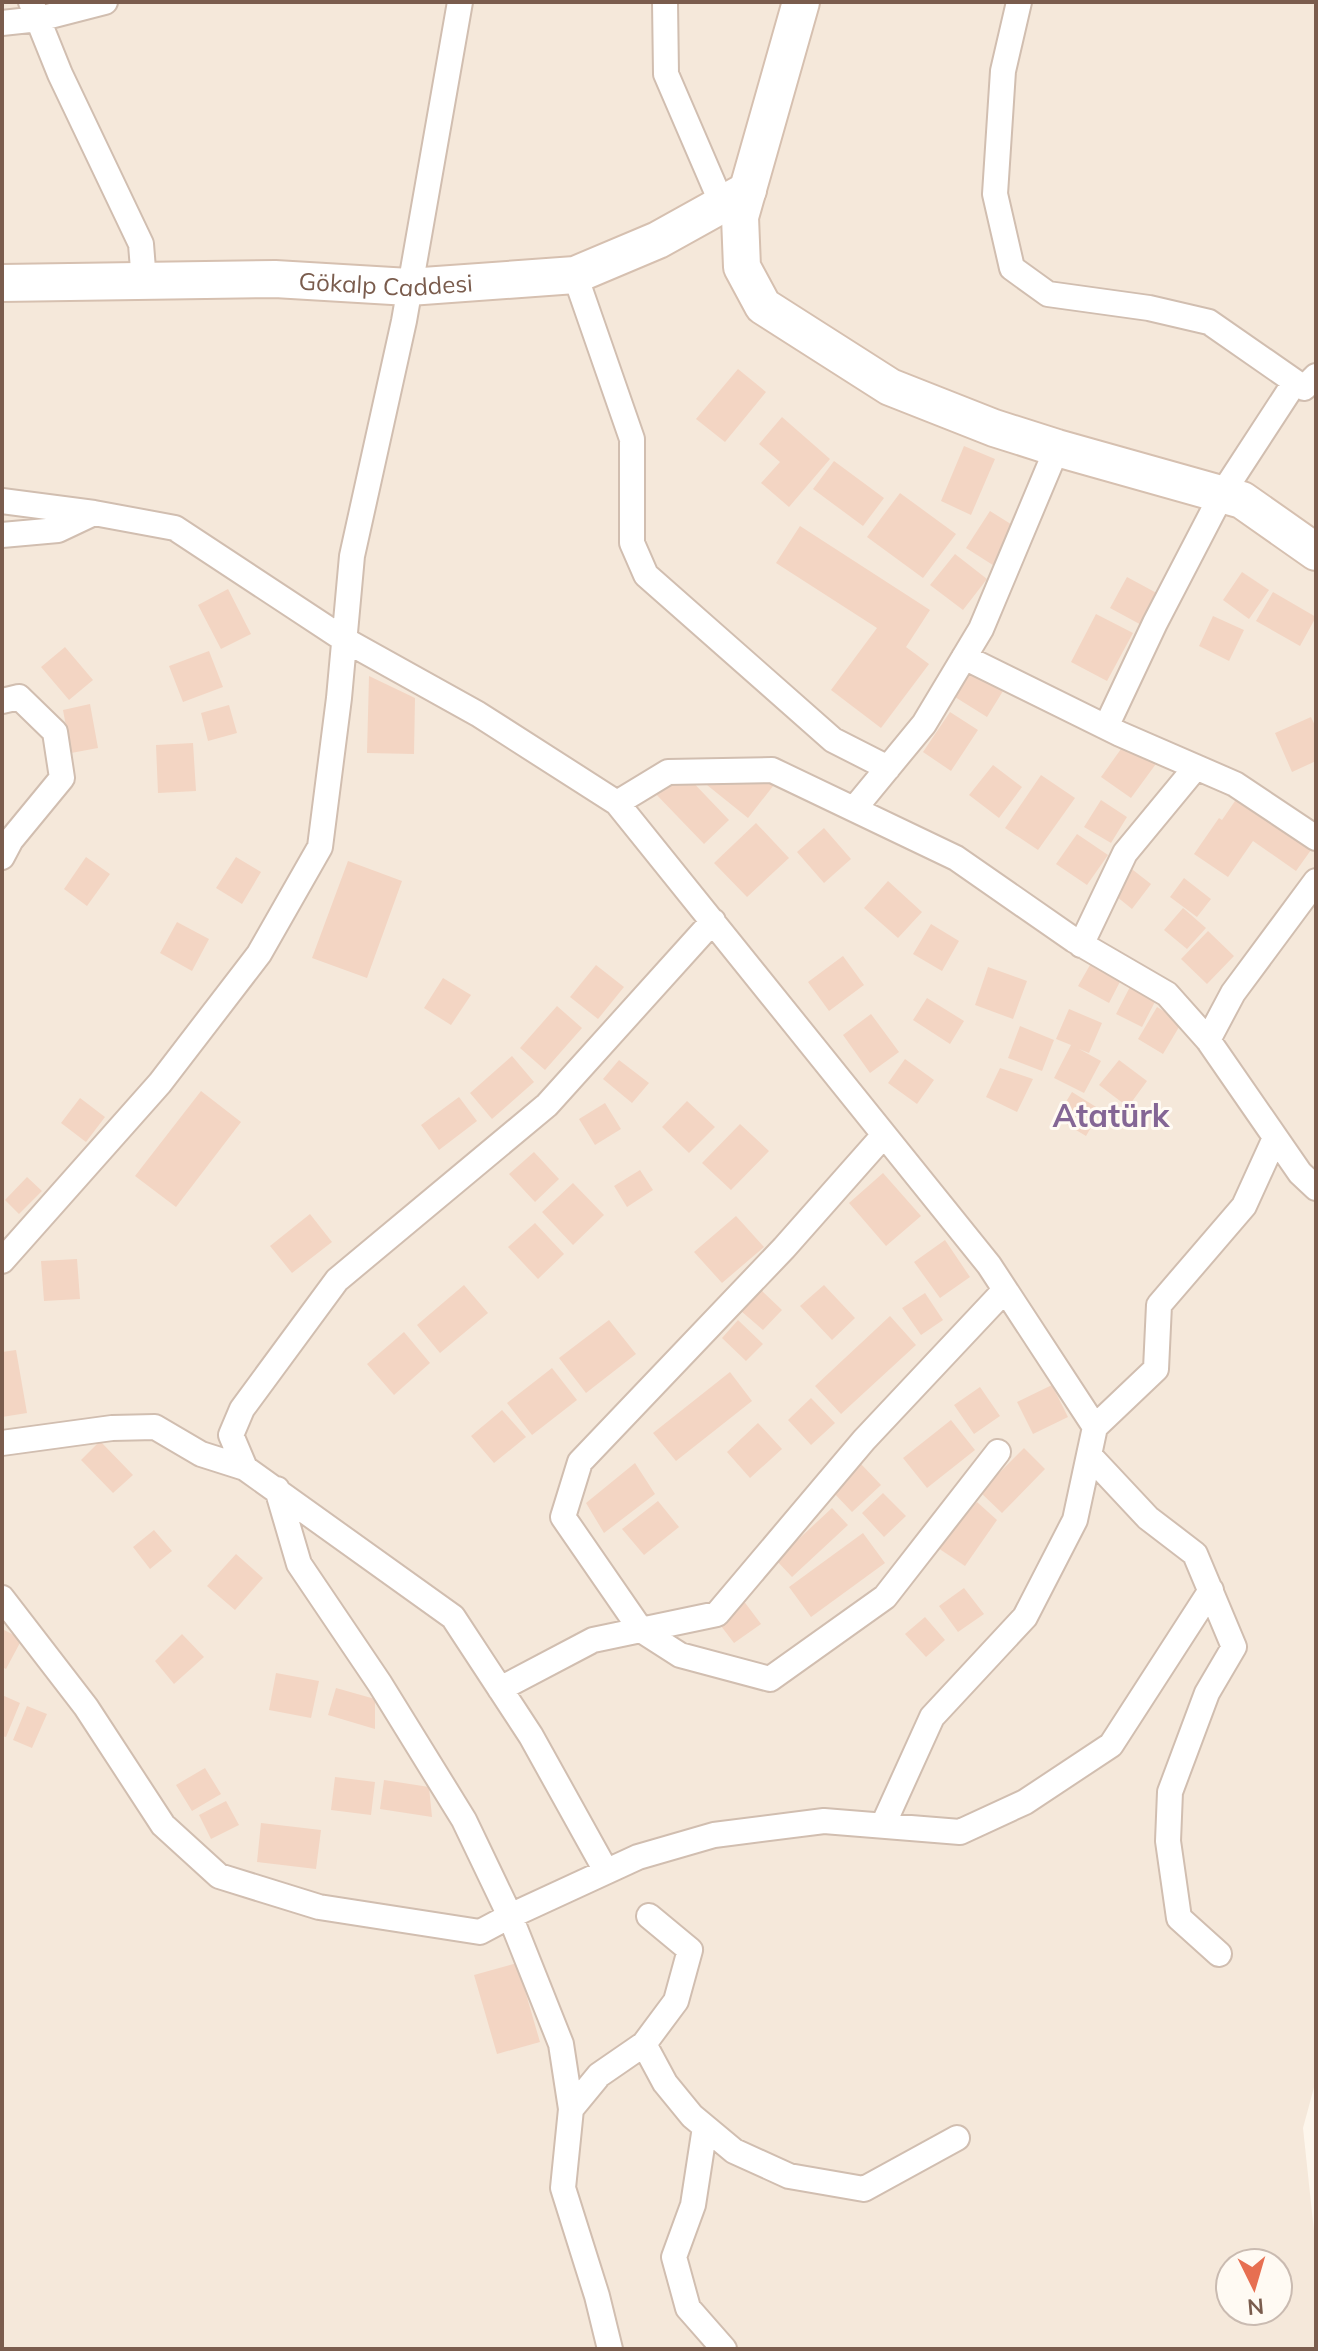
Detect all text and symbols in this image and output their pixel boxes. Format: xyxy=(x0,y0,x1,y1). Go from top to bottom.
street label: Gökalp Caddesi xyxy=(298,265,474,302)
district label: Atatürk xyxy=(1053,1095,1171,1135)
north arrow xyxy=(1214,2247,1294,2327)
text: N xyxy=(1246,2292,1265,2322)

